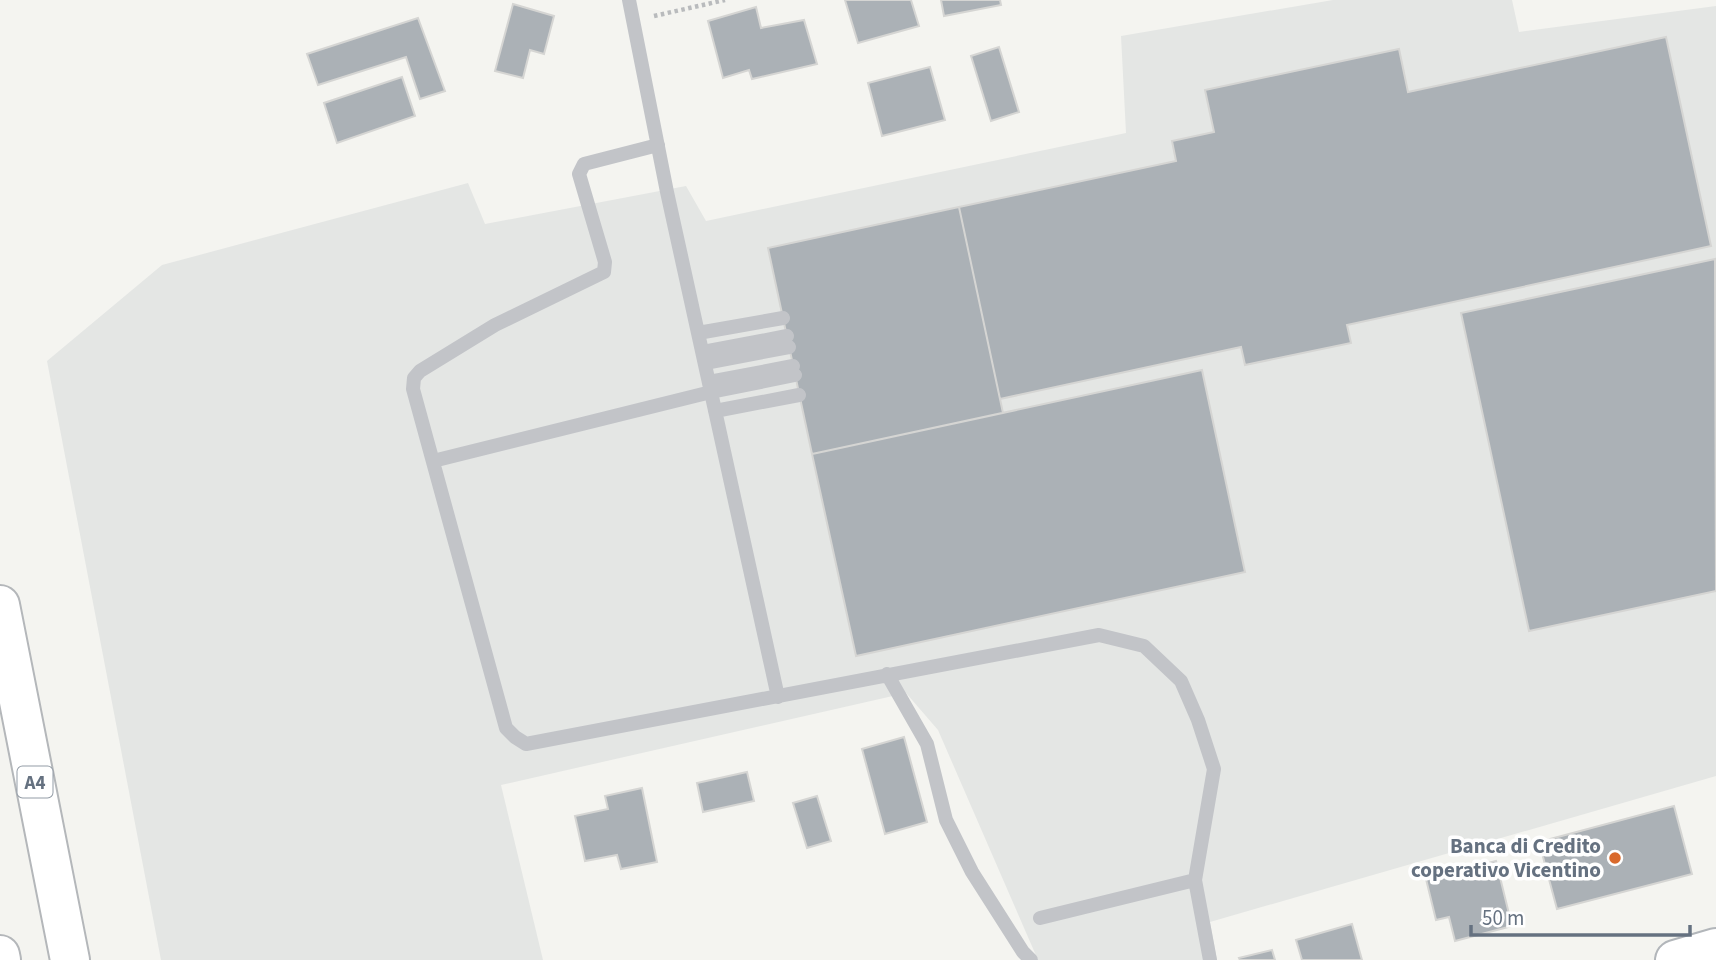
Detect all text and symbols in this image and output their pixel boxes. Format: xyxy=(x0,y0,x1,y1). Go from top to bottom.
road number: A4 xyxy=(18,766,52,797)
place label: Banca di Credito coperativo Vicentino xyxy=(1411,831,1601,885)
marker: Banca di Credito coperativo Vicentino xyxy=(1607,850,1623,866)
scale bar xyxy=(1471,894,1690,938)
text: 50 m xyxy=(1482,903,1524,933)

